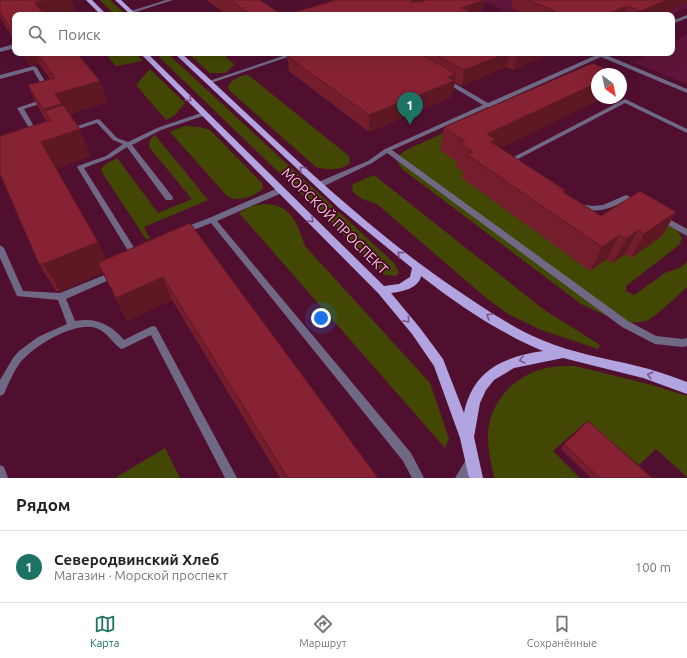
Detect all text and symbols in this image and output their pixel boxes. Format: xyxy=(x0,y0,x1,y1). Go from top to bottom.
search box xyxy=(12,12,675,56)
icon: search xyxy=(26,23,48,45)
text: Поиск xyxy=(58,26,101,43)
north arrow xyxy=(591,68,627,104)
pin: 1 xyxy=(397,92,423,125)
one-way arrow xyxy=(184,94,192,101)
street label: МОРСКОЙ ПРОСПЕКТ xyxy=(279,164,392,278)
one-way arrow xyxy=(299,166,307,174)
one-way arrow xyxy=(306,215,314,223)
one-way arrow xyxy=(398,252,405,259)
your location xyxy=(311,308,331,328)
one-way arrow xyxy=(486,314,493,321)
one-way arrow xyxy=(402,315,409,322)
one-way arrow xyxy=(519,355,526,364)
one-way arrow xyxy=(647,371,654,380)
text: Рядом xyxy=(16,495,71,514)
text: Северодвинский Хлеб xyxy=(54,551,219,568)
text: 1 xyxy=(25,560,33,574)
text: 100 m xyxy=(635,560,671,574)
text: Магазин · Морской проспект xyxy=(54,568,228,582)
tab: Карта xyxy=(90,613,119,649)
tab: Маршрут xyxy=(299,613,347,649)
tab: Сохранённые xyxy=(527,613,597,649)

